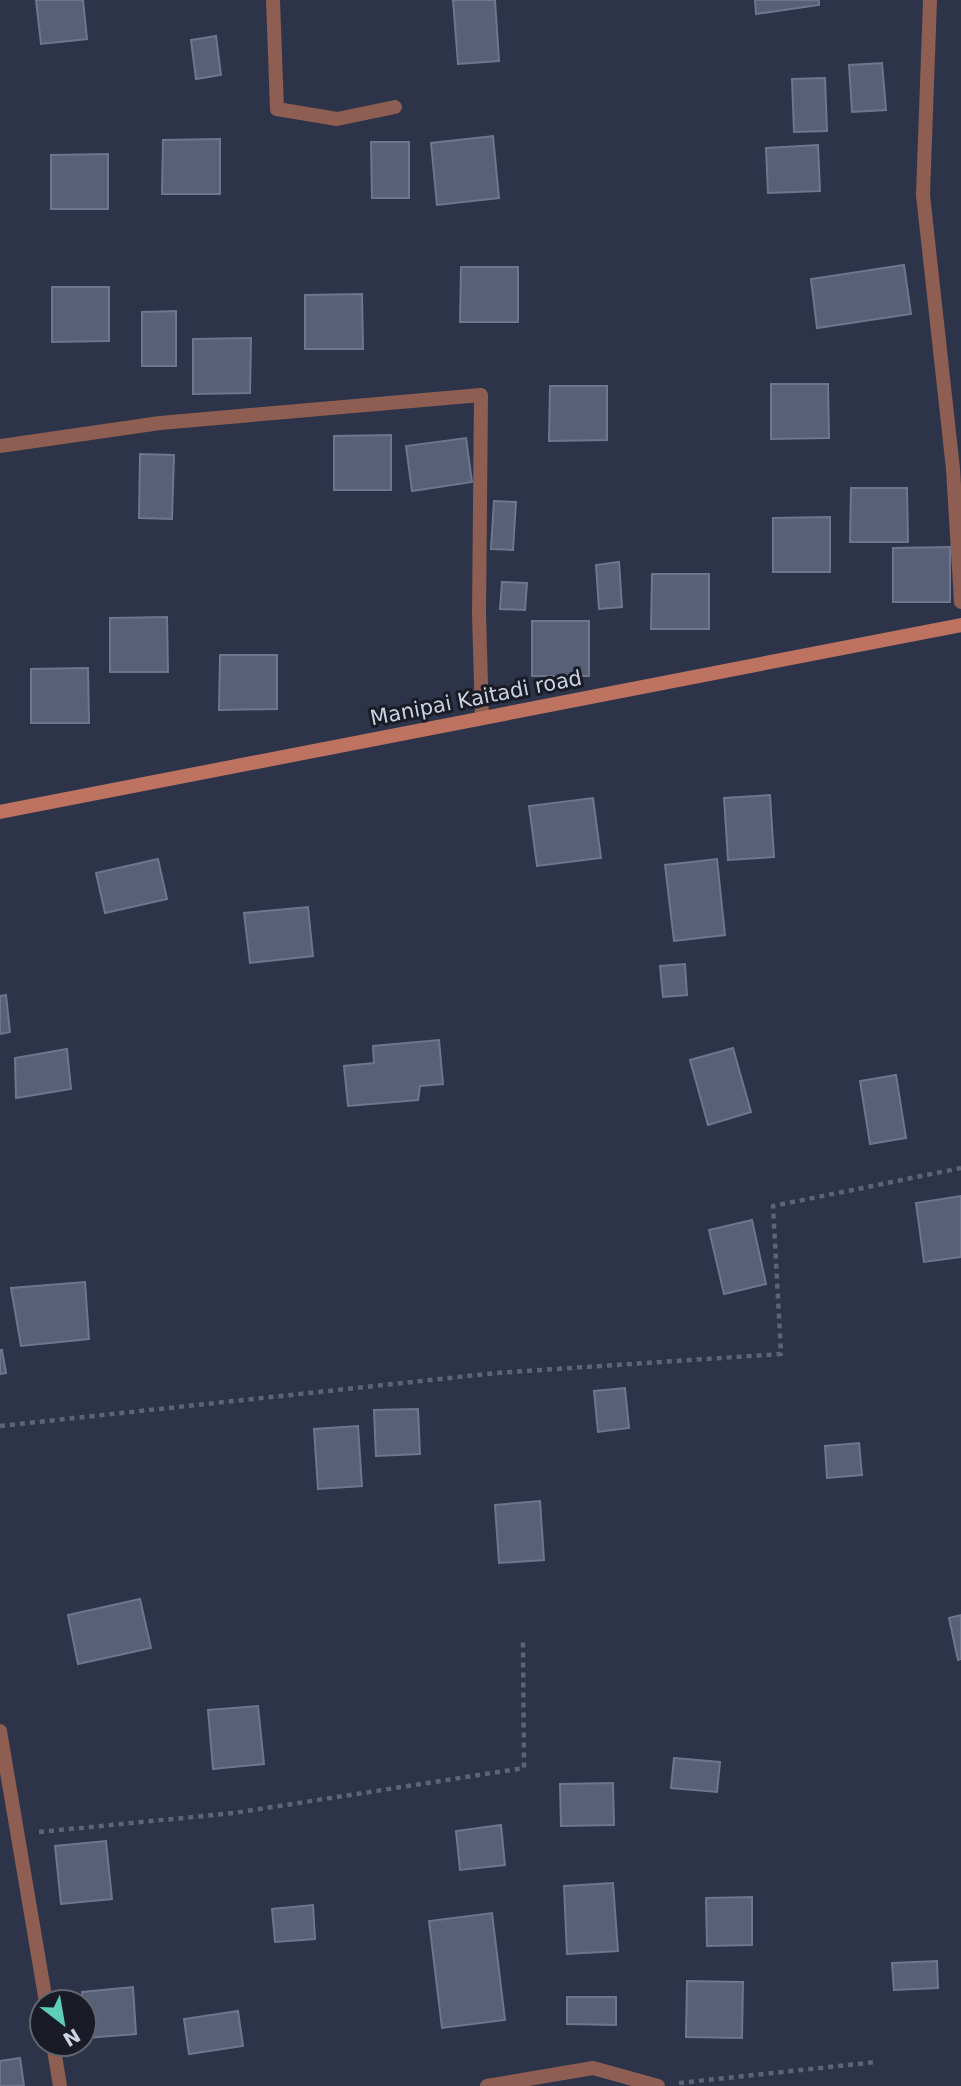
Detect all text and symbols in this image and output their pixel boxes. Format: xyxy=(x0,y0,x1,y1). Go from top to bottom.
street label: Manipai Kaitadi road xyxy=(368,666,584,730)
north arrow xyxy=(28,1988,98,2058)
text: N xyxy=(59,2024,84,2051)

